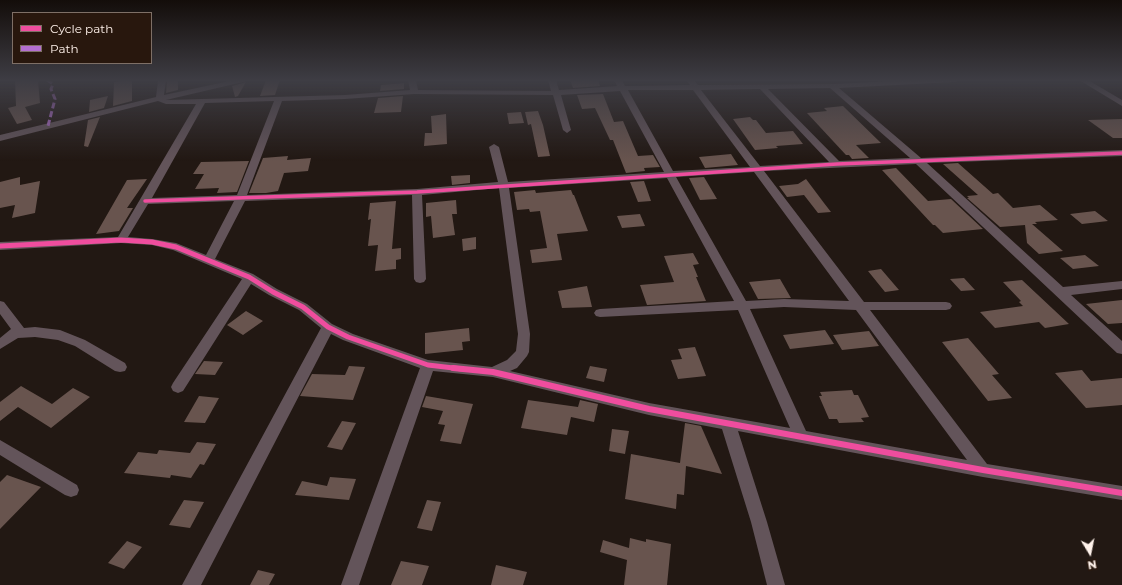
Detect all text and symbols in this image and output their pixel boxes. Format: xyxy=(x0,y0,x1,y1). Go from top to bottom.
legend xyxy=(12,12,152,64)
text: Cycle path xyxy=(50,21,113,36)
text: Path xyxy=(50,41,79,56)
north arrow xyxy=(1070,533,1110,573)
text: N xyxy=(1086,557,1098,572)

